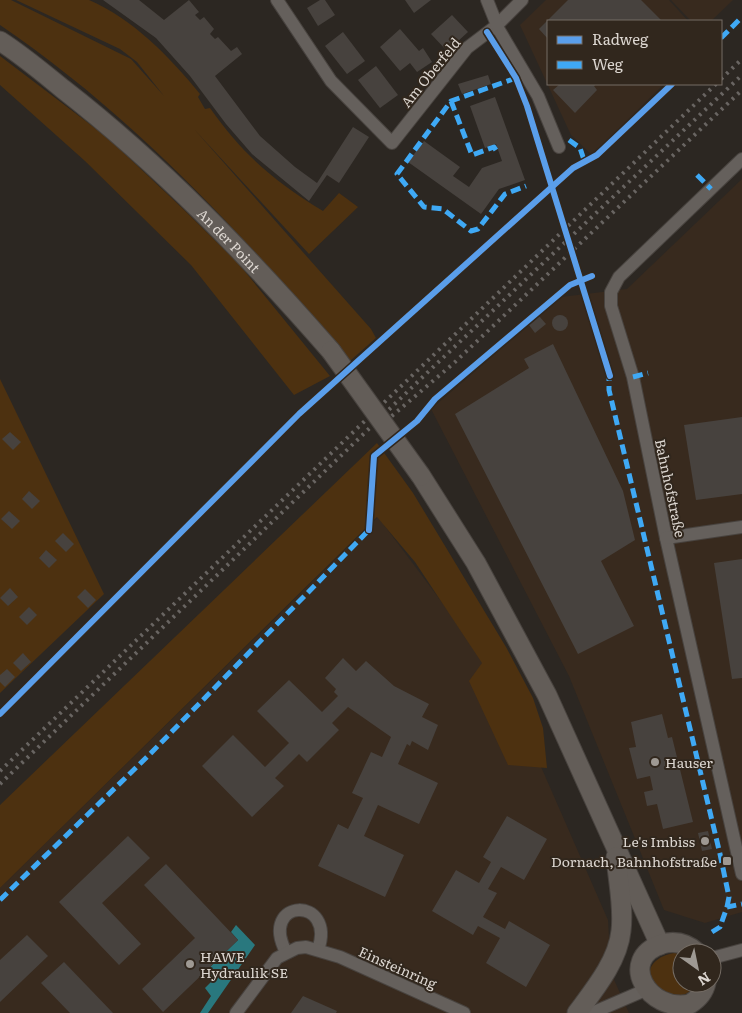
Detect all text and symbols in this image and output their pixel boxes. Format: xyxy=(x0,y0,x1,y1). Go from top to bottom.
legend xyxy=(547,20,722,85)
text: Radweg xyxy=(592,27,649,50)
street label: Am Oberfeld xyxy=(396,32,465,111)
text: Weg xyxy=(592,52,624,75)
street label: An der Point xyxy=(193,203,265,277)
street label: Bahnhofstraße xyxy=(651,437,691,539)
place label: Hauser xyxy=(665,752,713,772)
marker: Hauser xyxy=(649,756,661,768)
place label: Le's Imbiss xyxy=(623,831,695,851)
marker: Le's Imbiss xyxy=(699,835,711,847)
place label: Dornach, Bahnhofstraße xyxy=(551,851,717,871)
marker: Dornach, Bahnhofstraße xyxy=(721,855,733,867)
street label: Einsteinring xyxy=(356,941,441,993)
north arrow xyxy=(672,943,722,993)
place label: HAWE Hydraulik SE xyxy=(200,946,288,982)
marker: HAWE Hydraulik SE xyxy=(184,958,196,970)
text: N xyxy=(694,968,715,991)

